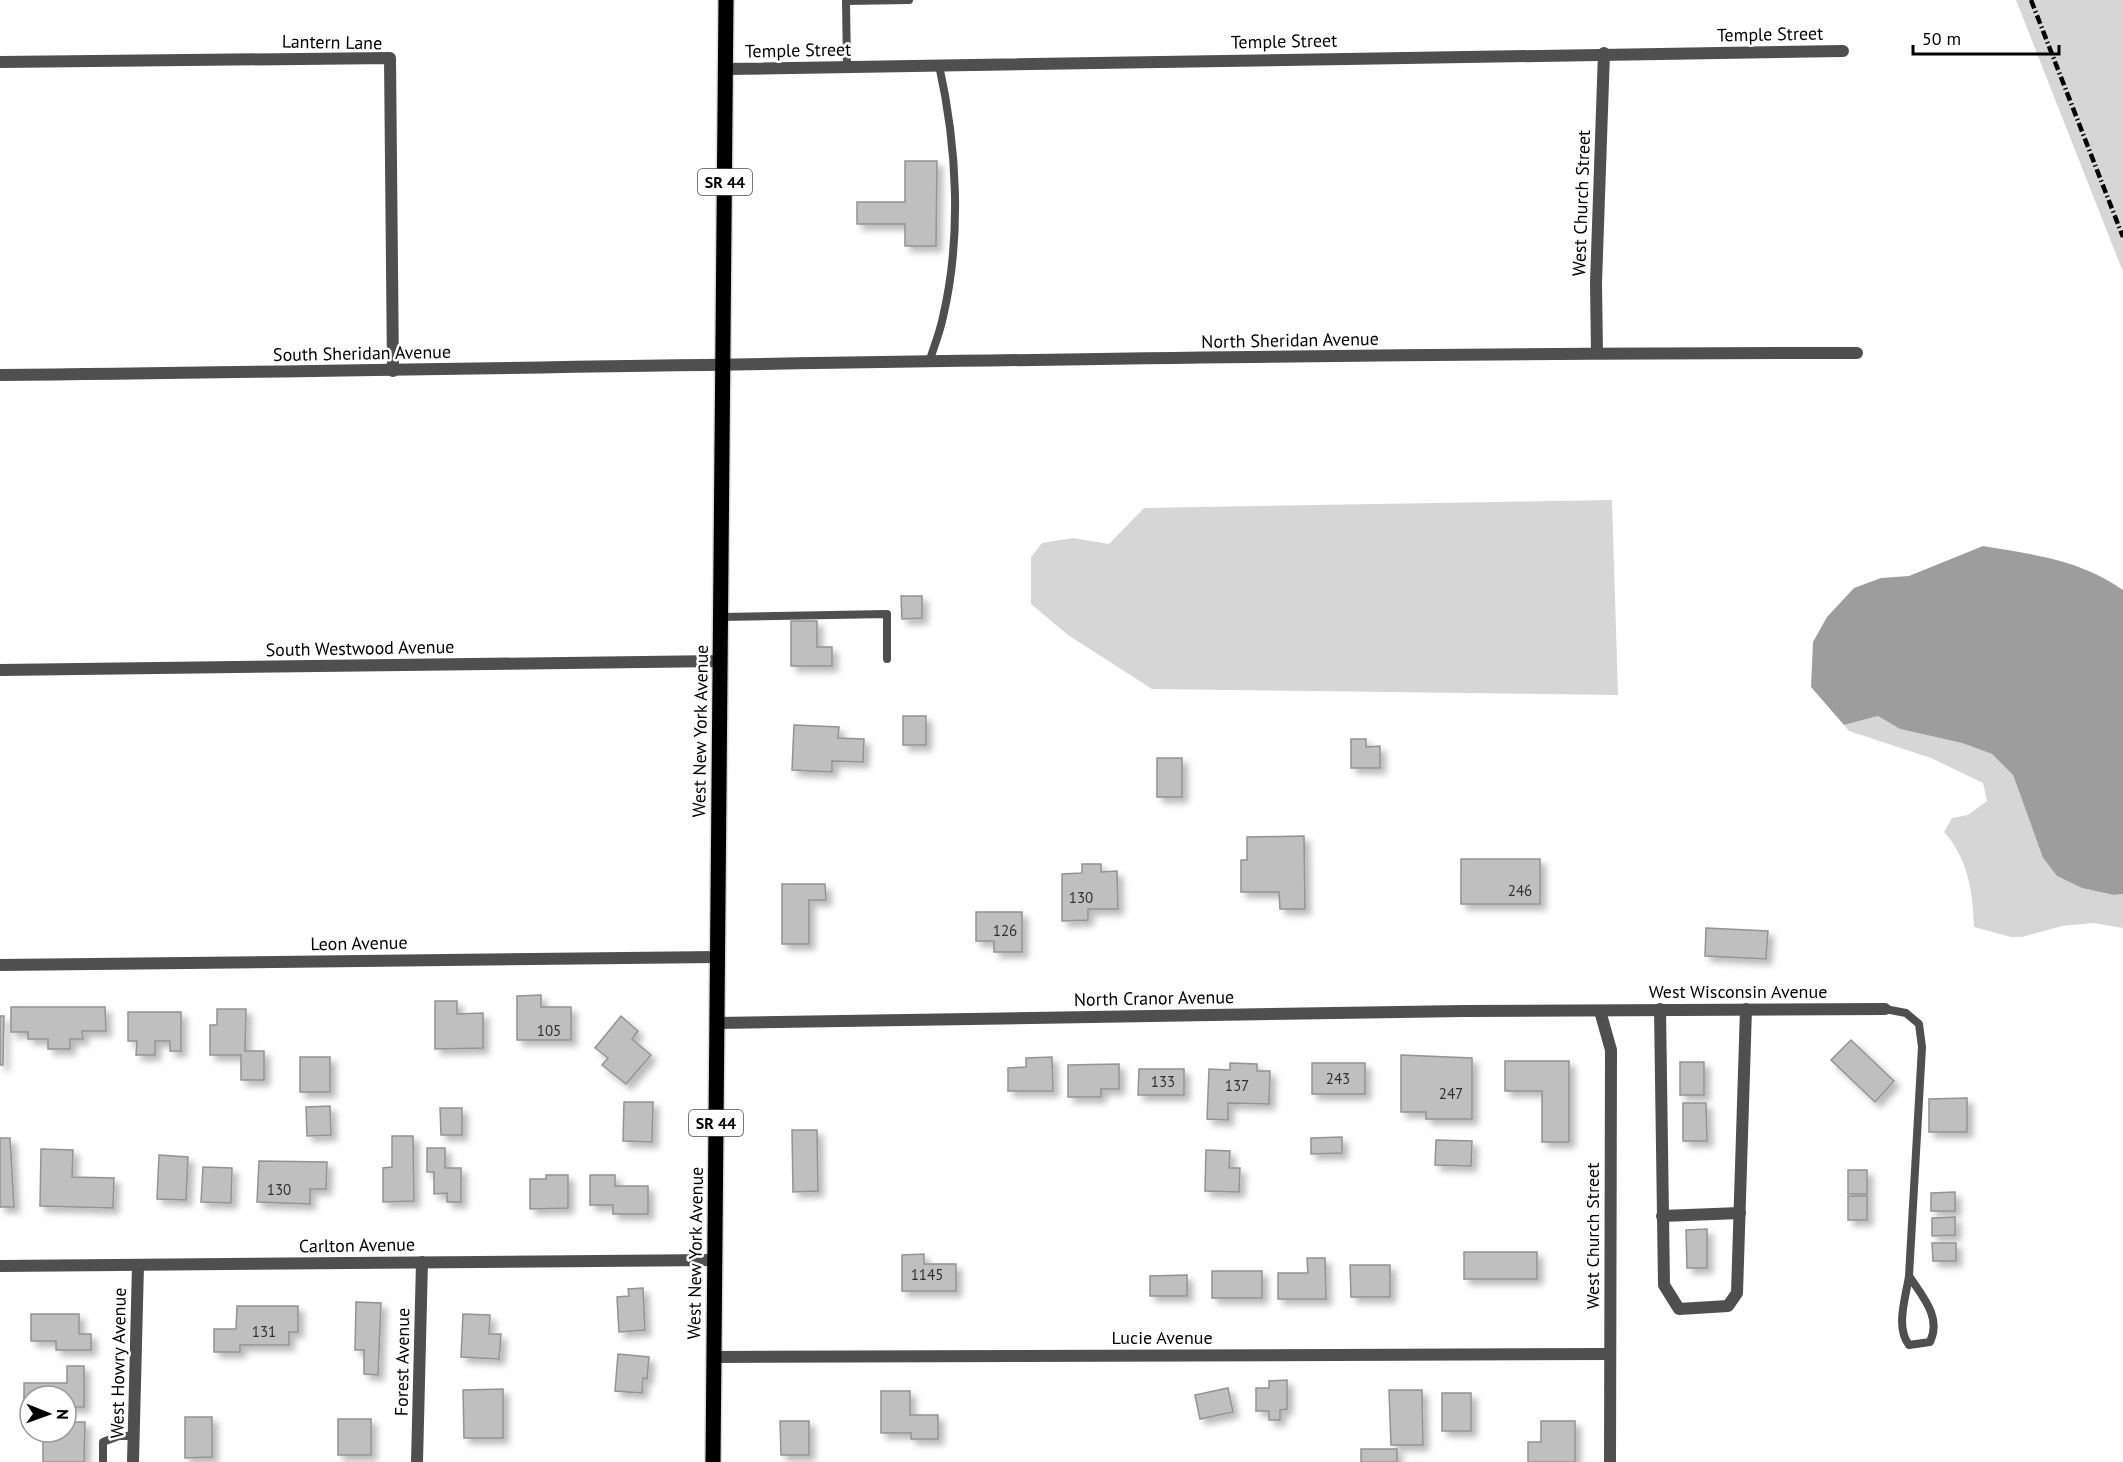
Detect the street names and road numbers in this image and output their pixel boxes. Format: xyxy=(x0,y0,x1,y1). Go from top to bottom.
street label: Temple Street xyxy=(1717,22,1823,46)
street label: Temple Street xyxy=(1231,29,1337,53)
street label: Lantern Lane xyxy=(282,30,382,54)
street label: Temple Street xyxy=(745,38,851,62)
street label: West Church Street xyxy=(1567,129,1595,277)
road number: SR 44 xyxy=(698,169,752,195)
street label: North Sheridan Avenue xyxy=(1201,327,1379,353)
street label: South Sheridan Avenue xyxy=(273,340,451,366)
street label: South Westwood Avenue xyxy=(265,635,455,661)
street label: West New York Avenue xyxy=(687,644,713,818)
street label: Leon Avenue xyxy=(310,931,408,955)
street label: West Wisconsin Avenue xyxy=(1649,980,1827,1003)
street label: North Cranor Avenue xyxy=(1074,985,1234,1011)
road number: SR 44 xyxy=(689,1110,743,1136)
street label: West Church Street xyxy=(1581,1163,1604,1309)
street label: West New York Avenue xyxy=(682,1166,708,1340)
street label: Carlton Avenue xyxy=(299,1232,415,1258)
street label: West Howry Avenue xyxy=(105,1287,131,1439)
street label: Forest Avenue xyxy=(390,1308,414,1416)
street label: Lucie Avenue xyxy=(1111,1326,1213,1349)

